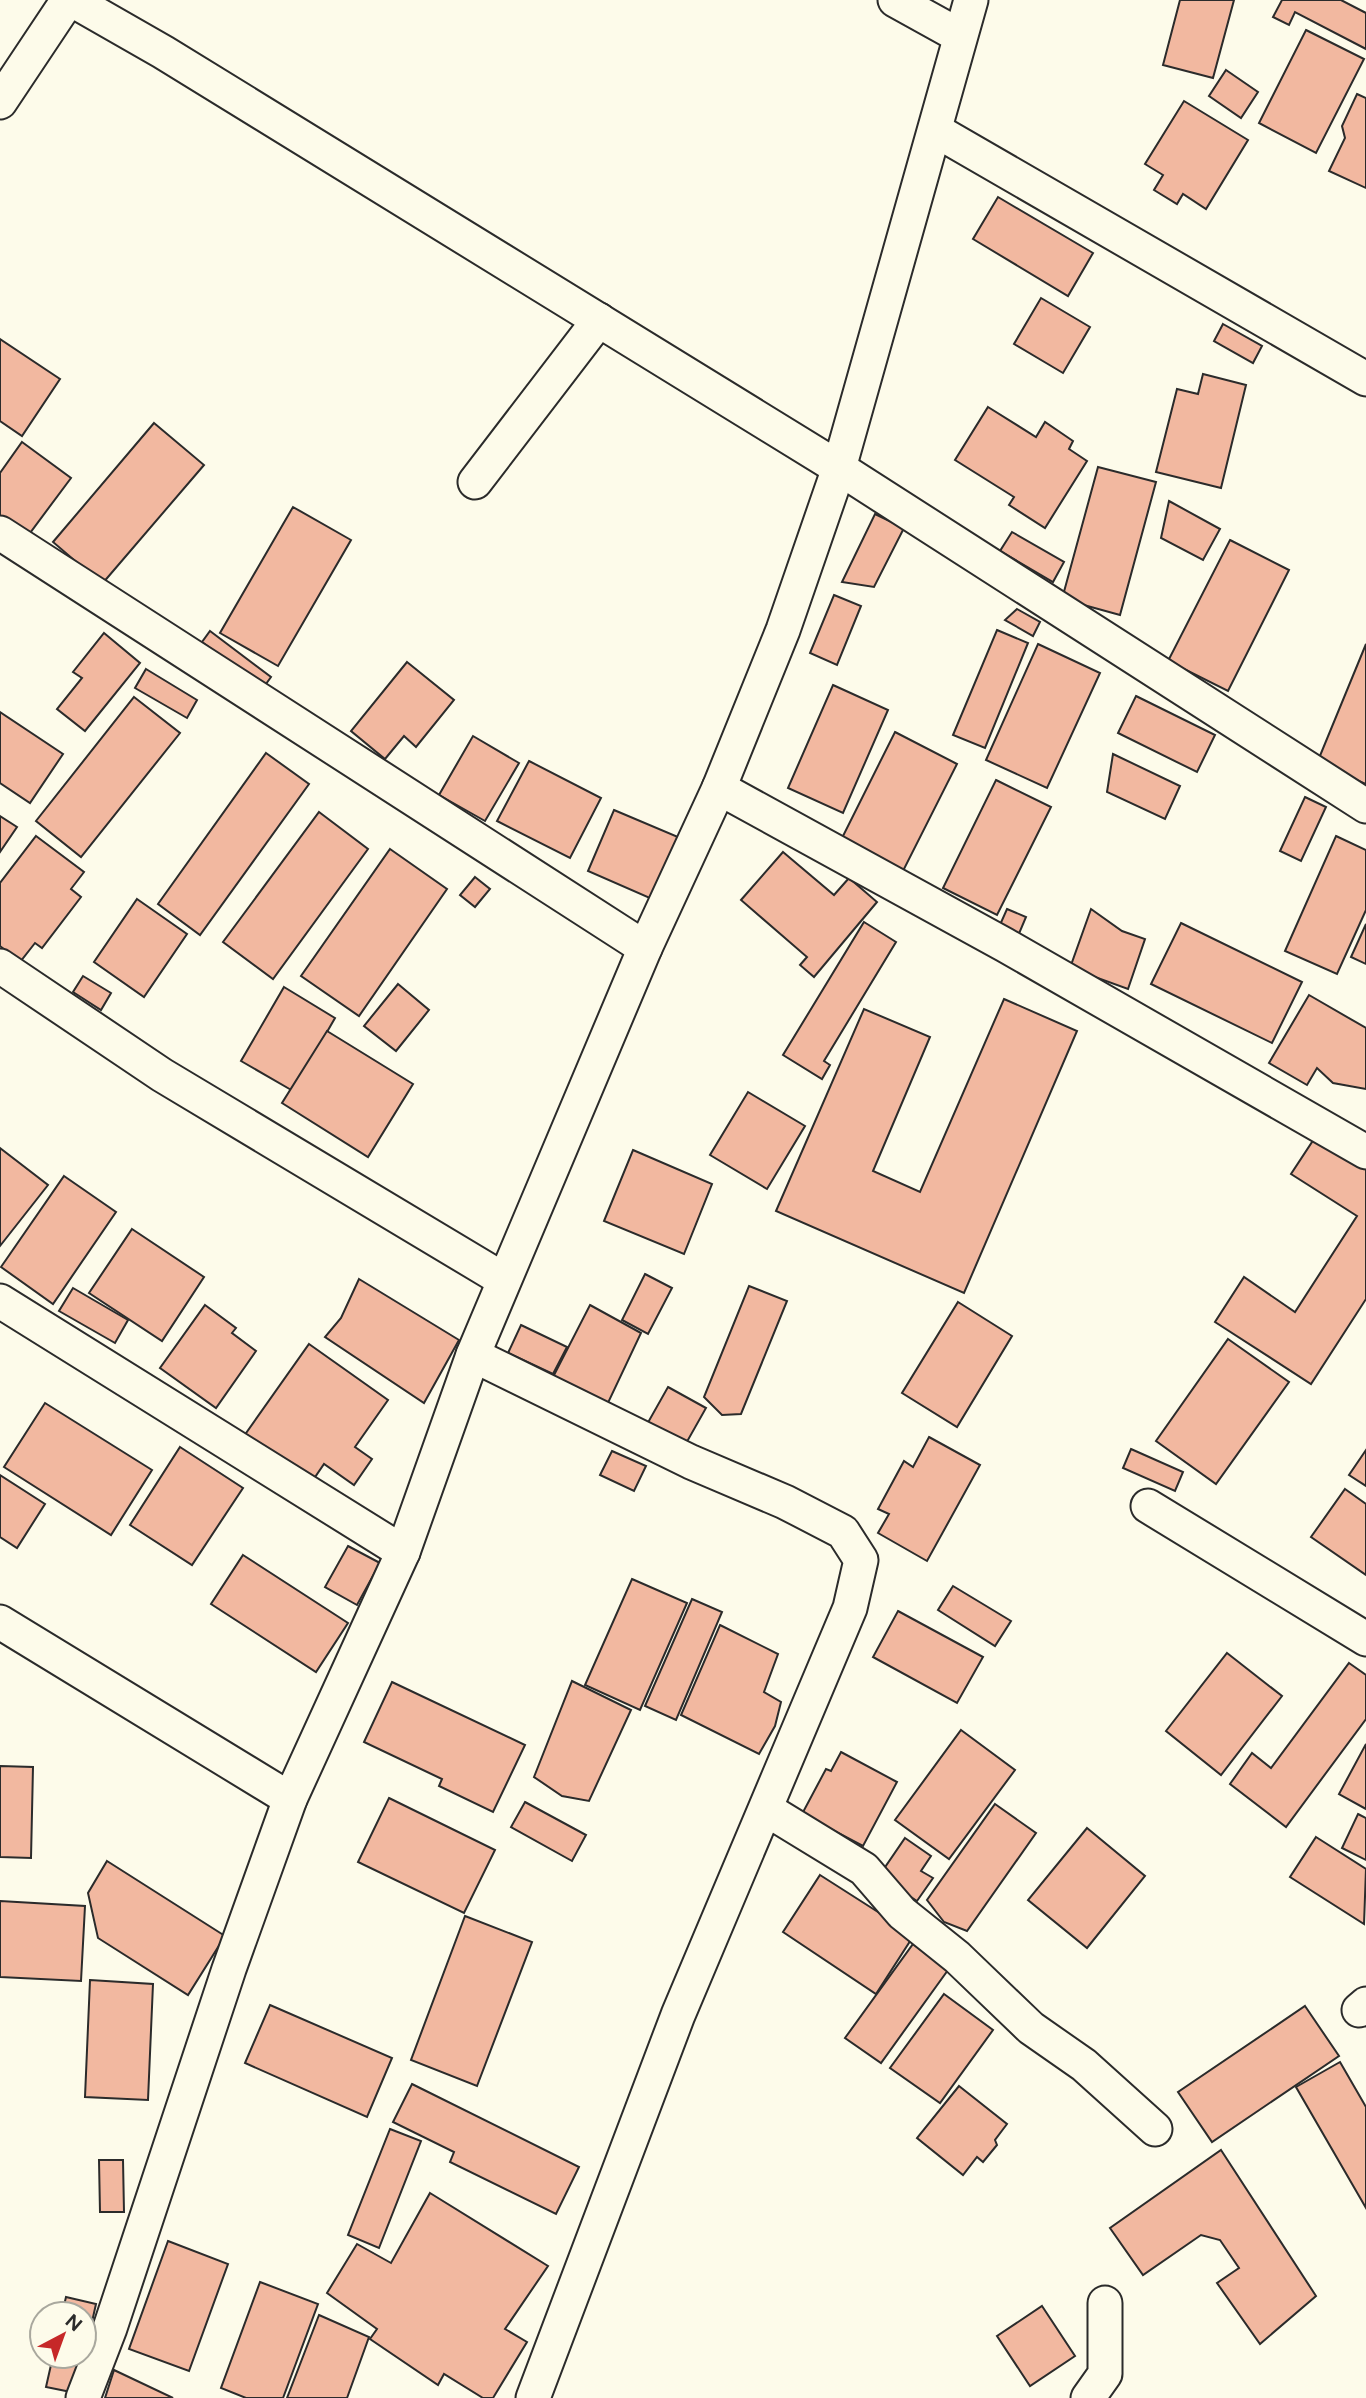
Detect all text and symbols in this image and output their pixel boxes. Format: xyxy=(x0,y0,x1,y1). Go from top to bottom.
north arrow xyxy=(28,2300,98,2370)
text: N xyxy=(61,2309,87,2336)

